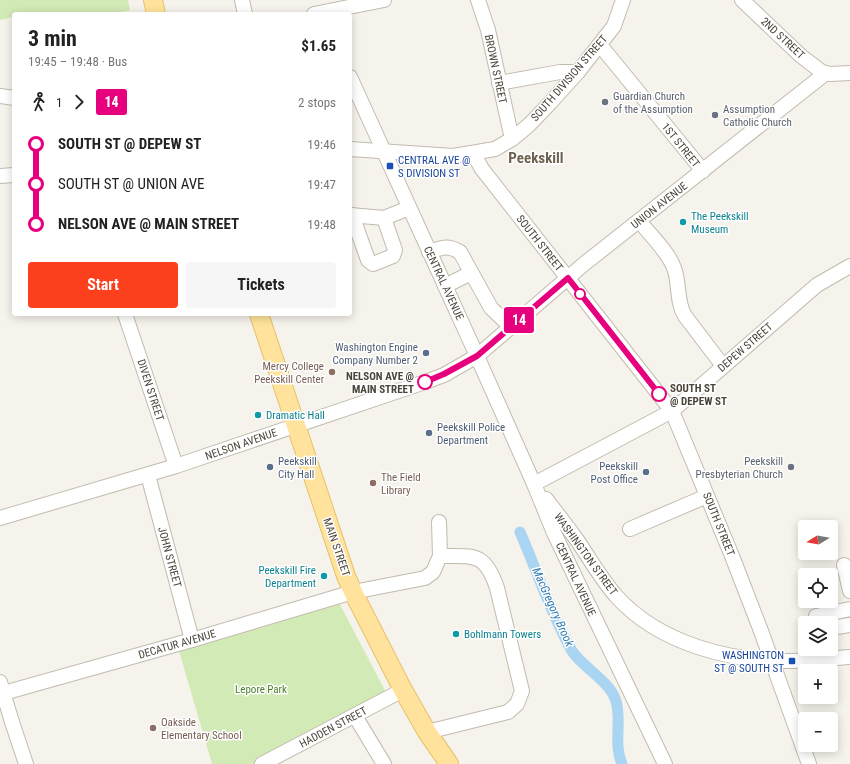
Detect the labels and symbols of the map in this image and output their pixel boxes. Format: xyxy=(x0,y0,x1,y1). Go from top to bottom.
street label: 2ND STREET xyxy=(758,15,807,62)
street label: SOUTH DIVISION STREET xyxy=(528,32,611,124)
street label: BROWN STREET xyxy=(482,33,509,105)
place label: Guardian Church of the Assumption xyxy=(613,90,693,116)
marker: Guardian Church of the Assumption xyxy=(600,97,610,107)
place label: Assumption Catholic Church xyxy=(723,103,792,129)
marker: Assumption Catholic Church xyxy=(710,110,720,120)
street label: 1ST STREET xyxy=(659,121,703,170)
district label: Peekskill xyxy=(508,149,564,167)
place label: CENTRAL AVE @ S DIVISION ST xyxy=(398,154,471,180)
marker: CENTRAL AVE @ S DIVISION ST xyxy=(385,161,395,171)
street label: UNION AVENUE xyxy=(629,179,690,231)
place label: The Peekskill Museum xyxy=(691,210,749,236)
street label: SOUTH STREET xyxy=(514,213,566,274)
marker: The Peekskill Museum xyxy=(678,217,688,227)
street label: CENTRAL AVENUE xyxy=(421,244,467,323)
unlabelled marker xyxy=(574,288,586,300)
line badge: 14 xyxy=(501,307,537,333)
street label: DEPEW STREET xyxy=(715,320,776,375)
place label: Washington Engine Company Number 2 xyxy=(333,341,418,367)
marker: Washington Engine Company Number 2 xyxy=(421,348,431,358)
street label: DIVEN STREET xyxy=(134,358,167,423)
place label: Mercy College Peekskill Center xyxy=(254,360,325,386)
marker: Mercy College Peekskill Center xyxy=(327,367,337,377)
place label: NELSON AVE @ MAIN STREET xyxy=(346,370,414,396)
marker: NELSON AVE @ MAIN STREET xyxy=(417,374,433,390)
place label: SOUTH ST @ DEPEW ST xyxy=(670,382,727,408)
marker: SOUTH ST @ DEPEW ST xyxy=(651,386,667,402)
place label: Dramatic Hall xyxy=(266,409,325,422)
marker: Dramatic Hall xyxy=(253,410,263,420)
place label: Peekskill Police Department xyxy=(437,421,505,447)
street label: NELSON AVENUE xyxy=(204,426,279,463)
marker: Peekskill Police Department xyxy=(424,428,434,438)
place label: Peekskill City Hall xyxy=(278,455,317,481)
place label: Peekskill Presbyterian Church xyxy=(696,455,783,481)
place label: Peekskill Post Office xyxy=(591,460,638,486)
marker: Peekskill City Hall xyxy=(265,462,275,472)
marker: Peekskill Presbyterian Church xyxy=(786,462,796,472)
marker: Peekskill Post Office xyxy=(641,467,651,477)
place label: The Field Library xyxy=(381,471,421,497)
marker: The Field Library xyxy=(368,478,378,488)
street label: SOUTH STREET xyxy=(700,490,737,558)
street label: WASHINGTON STREET xyxy=(551,511,620,598)
street label: MAIN STREET xyxy=(320,516,353,578)
north arrow xyxy=(798,520,838,560)
street label: JOHN STREET xyxy=(155,525,184,589)
street label: CENTRAL AVENUE xyxy=(553,540,599,619)
place label: Peekskill Fire Department xyxy=(258,564,316,590)
water label: MacGregory Brook xyxy=(529,565,577,649)
marker: Peekskill Fire Department xyxy=(319,571,329,581)
street label: DECATUR AVENUE xyxy=(137,627,218,662)
place label: Bohlmann Towers xyxy=(464,628,541,641)
marker: Bohlmann Towers xyxy=(451,629,461,639)
place label: WASHINGTON ST @ SOUTH ST xyxy=(714,649,784,675)
marker: WASHINGTON ST @ SOUTH ST xyxy=(787,656,797,666)
park label: Lepore Park xyxy=(235,683,287,696)
street label: HADDEN STREET xyxy=(297,704,369,751)
place label: Oakside Elementary School xyxy=(161,716,242,742)
marker: Oakside Elementary School xyxy=(148,723,158,733)

